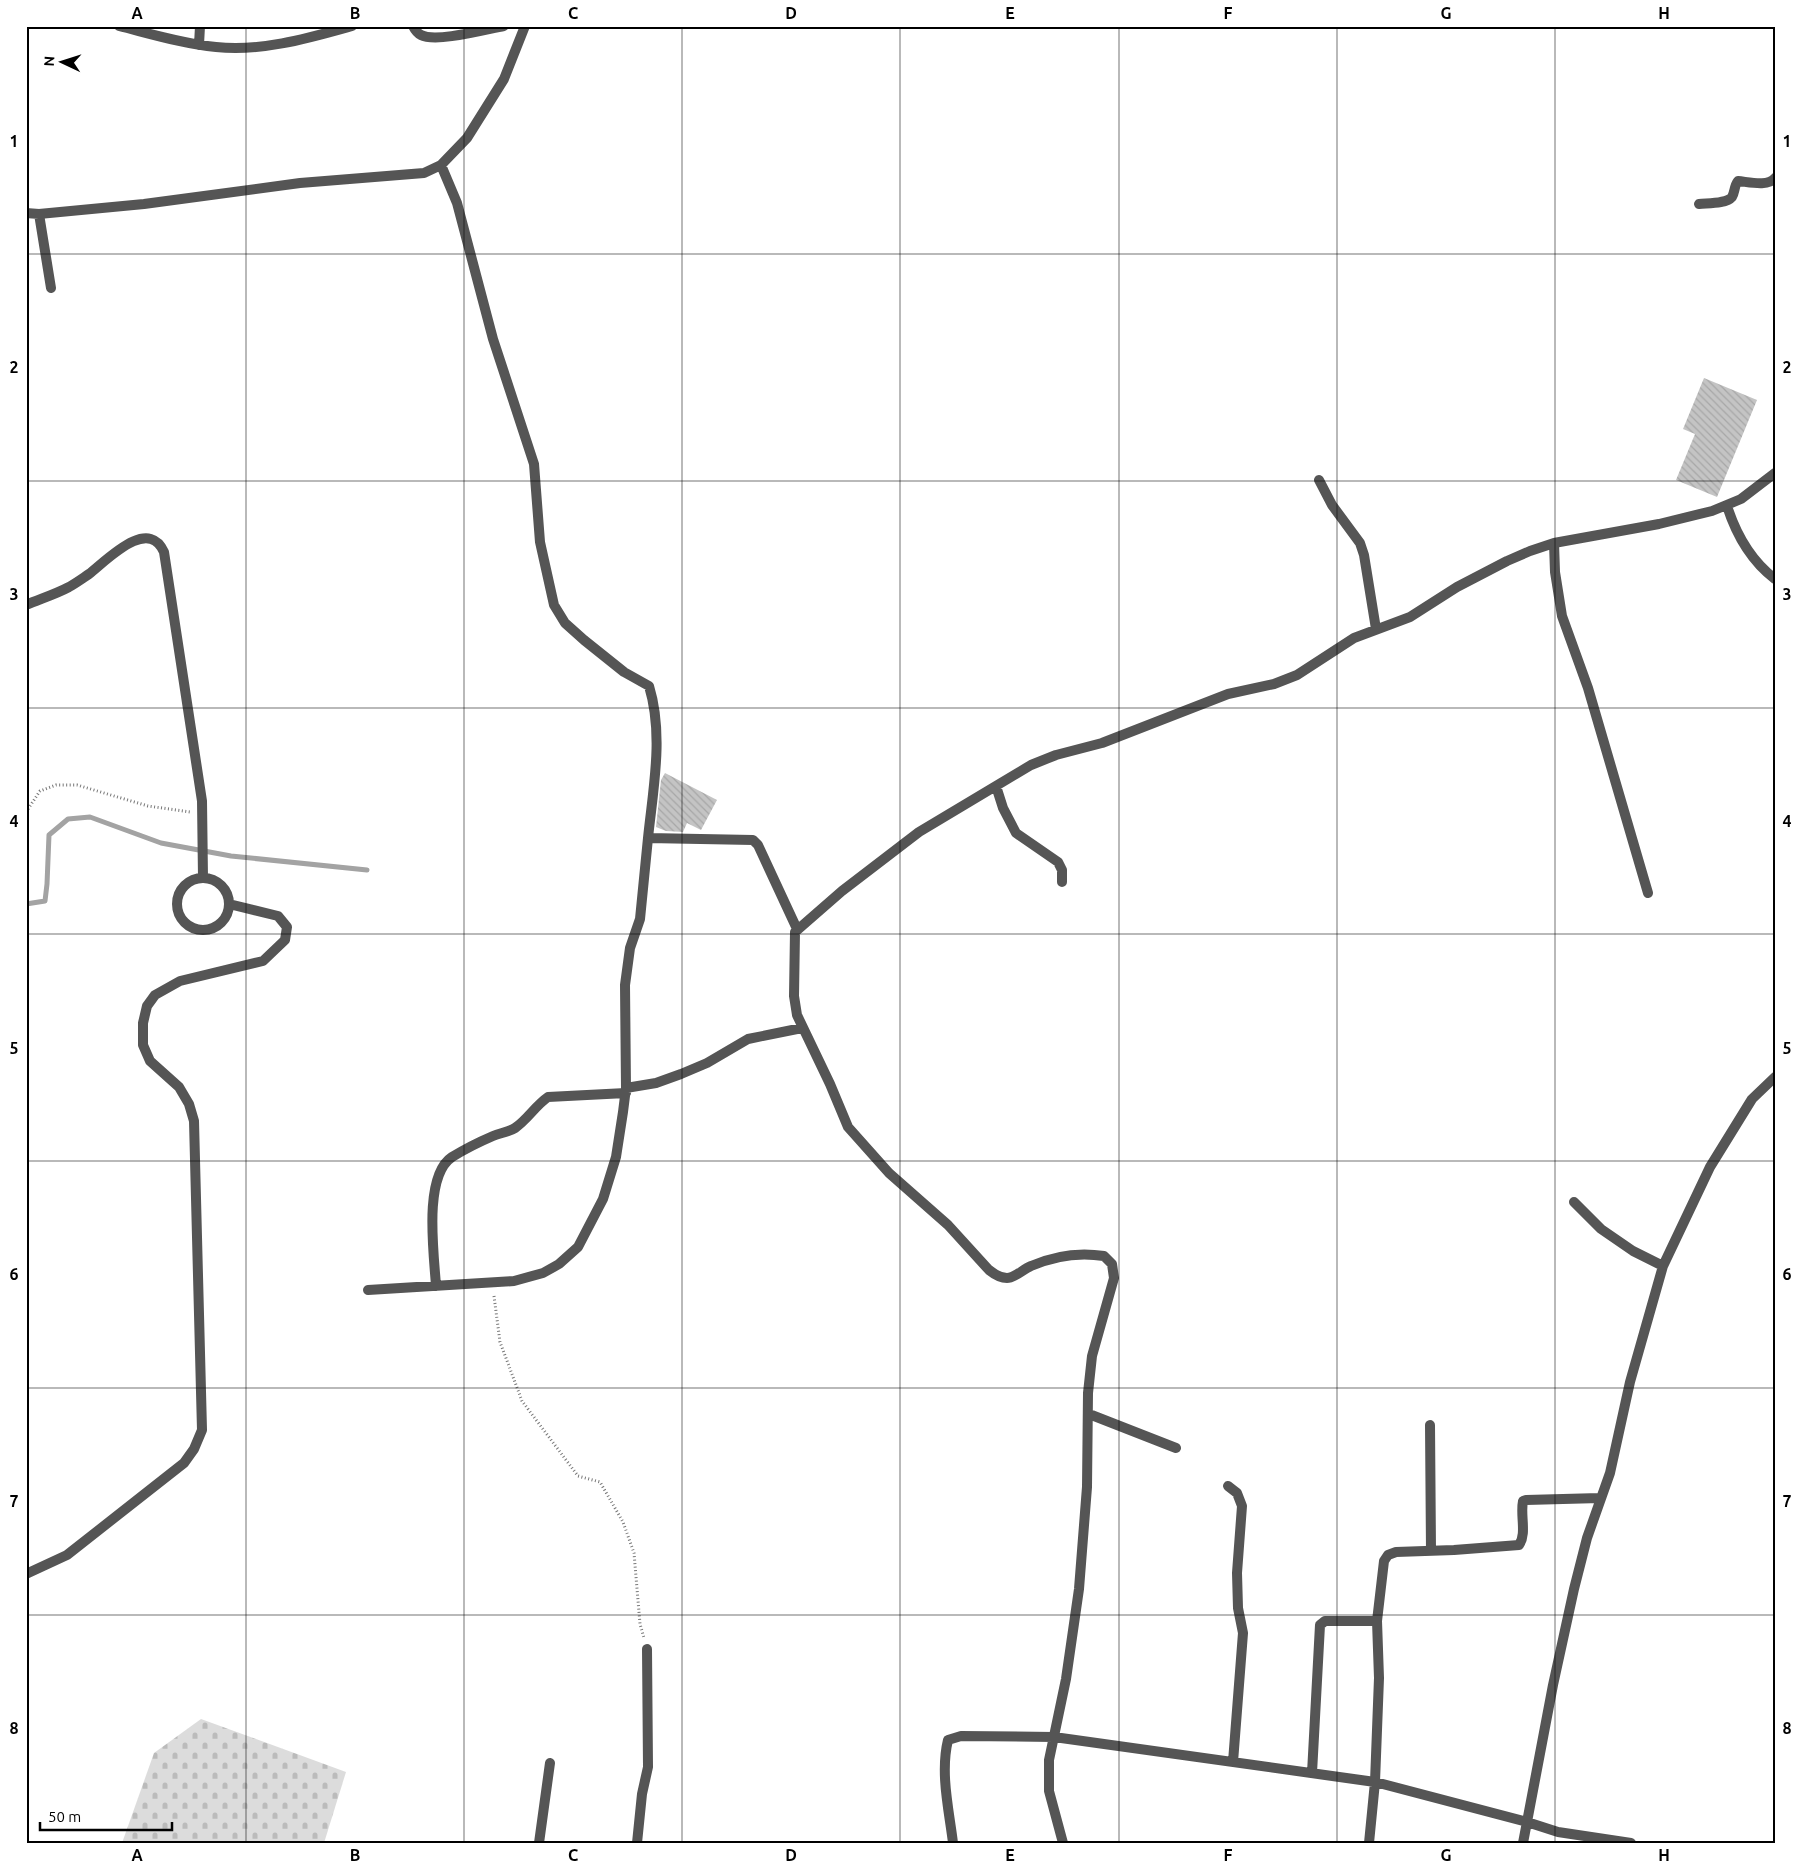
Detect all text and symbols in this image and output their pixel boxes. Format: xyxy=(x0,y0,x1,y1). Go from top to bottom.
text: A xyxy=(131,4,143,22)
text: B xyxy=(350,4,360,22)
text: C xyxy=(568,4,578,22)
text: D xyxy=(785,4,797,22)
text: E xyxy=(1005,4,1015,22)
text: F xyxy=(1224,4,1233,22)
text: G xyxy=(1440,4,1452,22)
text: H xyxy=(1658,4,1670,22)
north arrow xyxy=(38,38,88,88)
text: N xyxy=(41,55,57,67)
text: 1 xyxy=(9,132,19,150)
text: 1 xyxy=(1782,132,1792,150)
text: 2 xyxy=(9,358,19,376)
text: 2 xyxy=(1782,358,1792,376)
text: 3 xyxy=(9,585,19,603)
text: 3 xyxy=(1782,585,1792,603)
text: 4 xyxy=(9,812,19,830)
text: 4 xyxy=(1782,812,1792,830)
text: 5 xyxy=(9,1039,19,1057)
text: 5 xyxy=(1782,1039,1792,1057)
text: 6 xyxy=(9,1265,19,1283)
text: 6 xyxy=(1782,1265,1792,1283)
text: 7 xyxy=(9,1492,19,1510)
text: 7 xyxy=(1782,1492,1792,1510)
text: 8 xyxy=(9,1719,19,1737)
text: 8 xyxy=(1782,1719,1792,1737)
scale bar xyxy=(40,1799,172,1831)
text: 50 m xyxy=(48,1808,81,1825)
text: A xyxy=(131,1846,143,1864)
text: B xyxy=(350,1846,360,1864)
text: C xyxy=(568,1846,578,1864)
text: D xyxy=(785,1846,797,1864)
text: E xyxy=(1005,1846,1015,1864)
text: F xyxy=(1224,1846,1233,1864)
text: G xyxy=(1440,1846,1452,1864)
text: H xyxy=(1658,1846,1670,1864)

